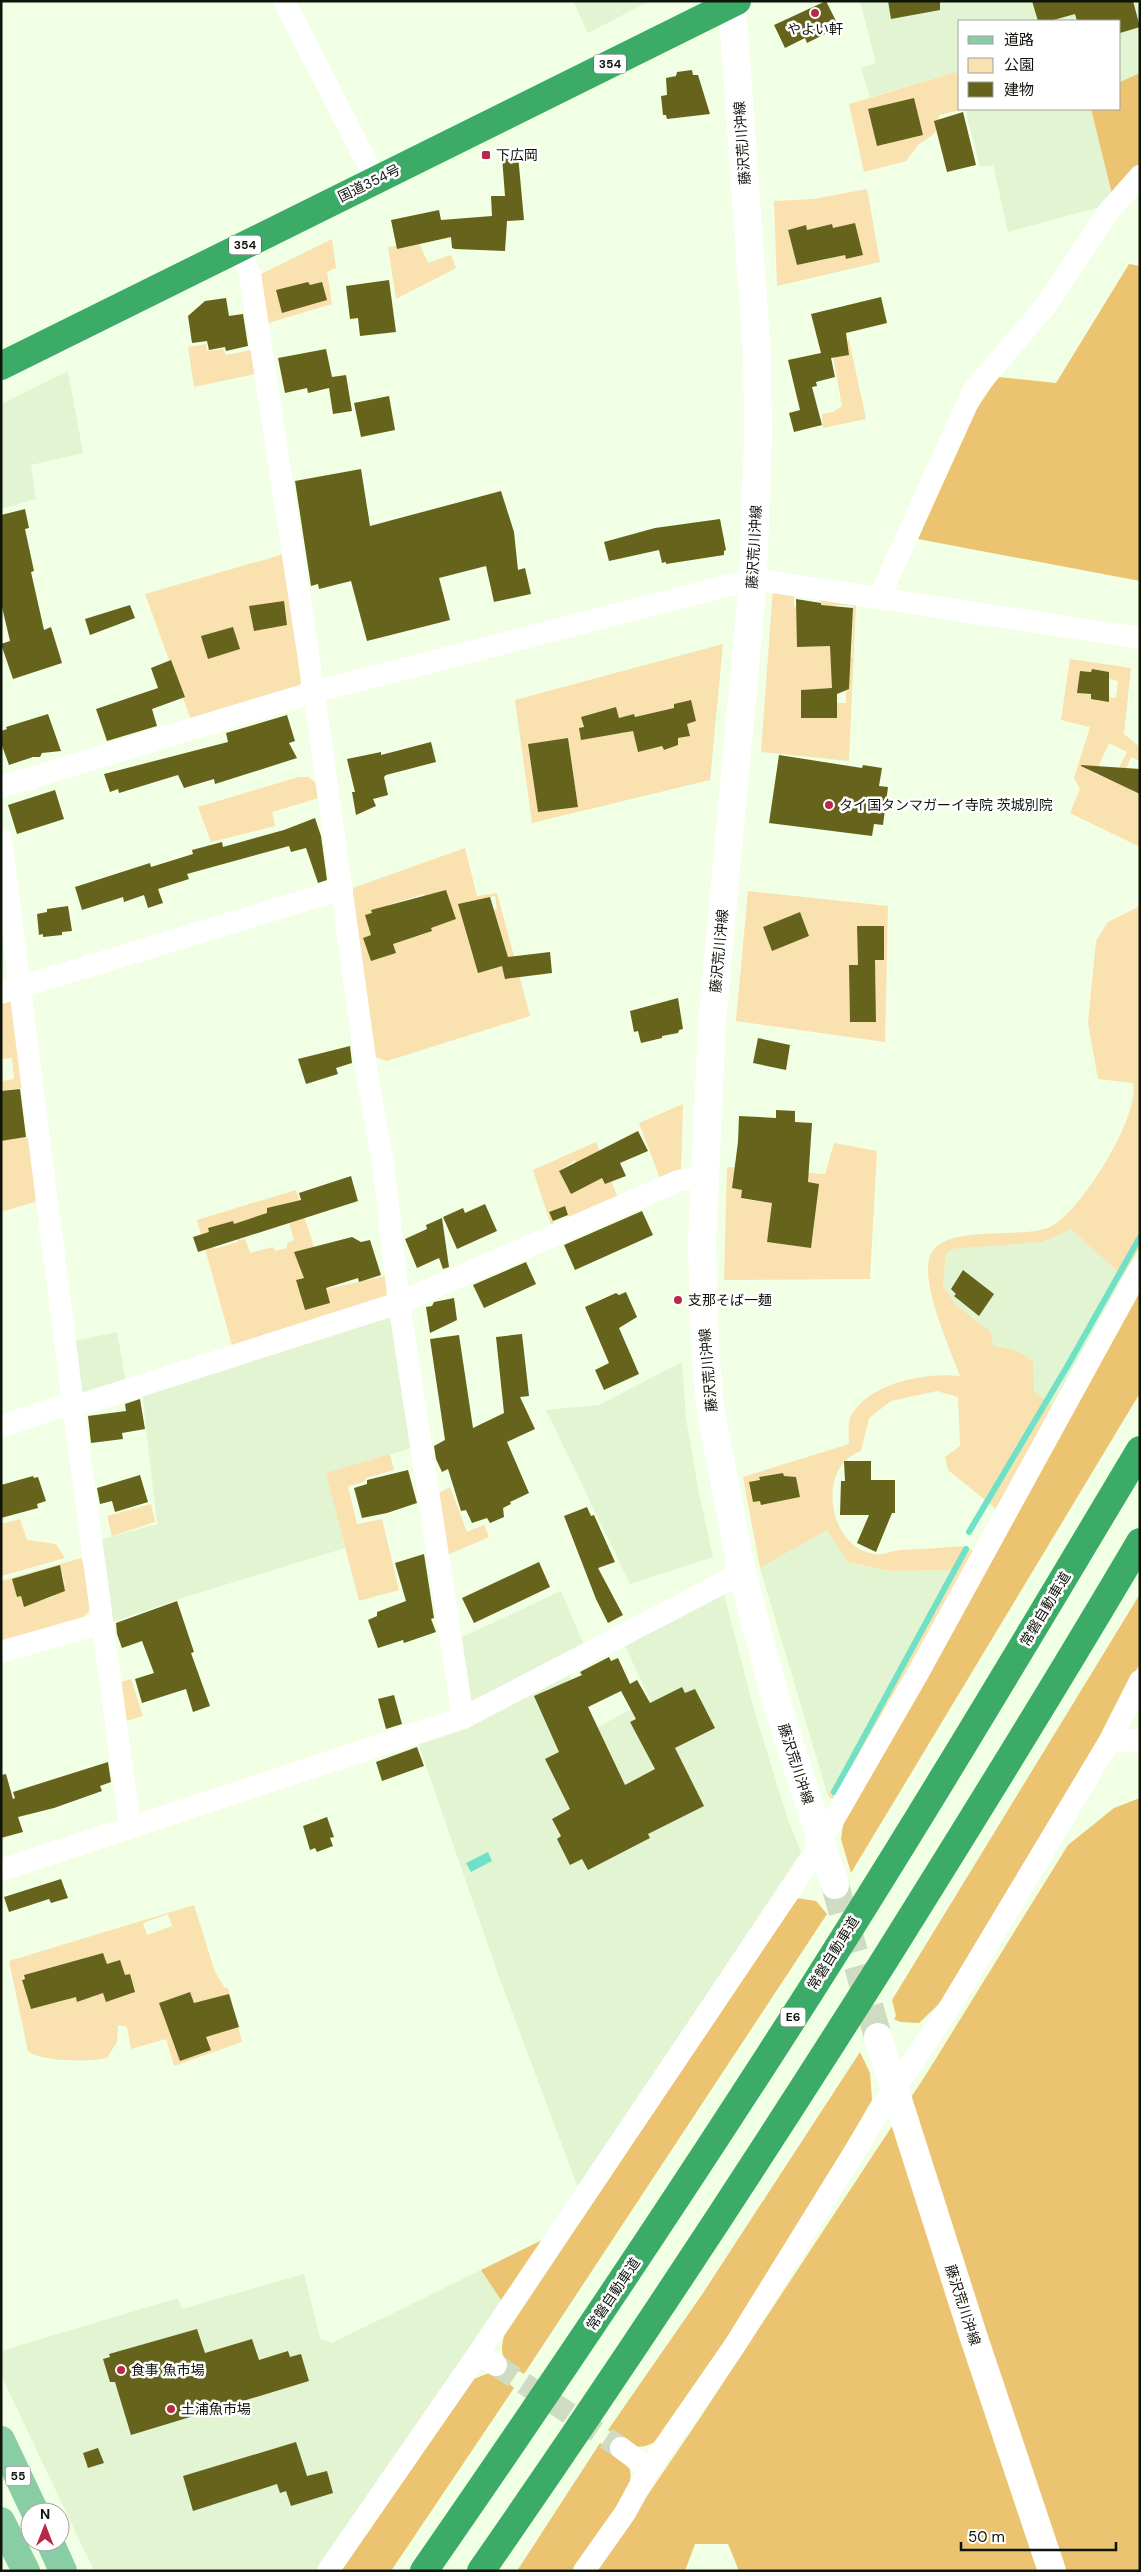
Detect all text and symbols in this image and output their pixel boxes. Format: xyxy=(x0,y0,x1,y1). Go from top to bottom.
marker: やよい軒 xyxy=(809,7,821,19)
place label: やよい軒 xyxy=(787,20,843,38)
legend xyxy=(958,20,1121,110)
text: 道路 xyxy=(1004,30,1034,50)
road number: 354 xyxy=(594,54,626,74)
text: 公園 xyxy=(1004,55,1034,75)
text: 建物 xyxy=(1004,80,1034,100)
street label: 藤沢荒川沖線 xyxy=(730,100,754,186)
place label: 下広岡 xyxy=(496,146,538,164)
marker: 下広岡 xyxy=(480,149,492,161)
street label: 国道354号 xyxy=(335,160,403,206)
road number: 354 xyxy=(229,236,261,254)
street label: 藤沢荒川沖線 xyxy=(743,505,765,589)
place label: タイ国タンマガーイ寺院 茨城別院 xyxy=(839,796,1053,814)
marker: タイ国タンマガーイ寺院 茨城別院 xyxy=(823,799,835,811)
street label: 藤沢荒川沖線 xyxy=(706,908,732,994)
place label: 支那そば一麺 xyxy=(688,1291,772,1309)
marker: 支那そば一麺 xyxy=(672,1294,684,1306)
street label: 藤沢荒川沖線 xyxy=(695,1327,721,1413)
street label: 常磐自動車道 xyxy=(1016,1568,1074,1650)
street label: 藤沢荒川沖線 xyxy=(774,1721,818,1807)
street label: 常磐自動車道 xyxy=(803,1913,863,1993)
road number: E6 xyxy=(780,2008,806,2026)
street label: 常磐自動車道 xyxy=(582,2254,644,2334)
street label: 藤沢荒川沖線 xyxy=(941,2262,985,2348)
place label: 食事 魚市場 xyxy=(131,2361,205,2379)
marker: 食事 魚市場 xyxy=(115,2364,127,2376)
place label: 土浦魚市場 xyxy=(181,2400,251,2418)
marker: 土浦魚市場 xyxy=(165,2403,177,2415)
road number: 55 xyxy=(6,2466,30,2486)
north arrow xyxy=(20,2502,70,2552)
text: N xyxy=(40,2505,50,2523)
scale bar xyxy=(961,2520,1116,2552)
text: 50 m xyxy=(968,2527,1005,2547)

